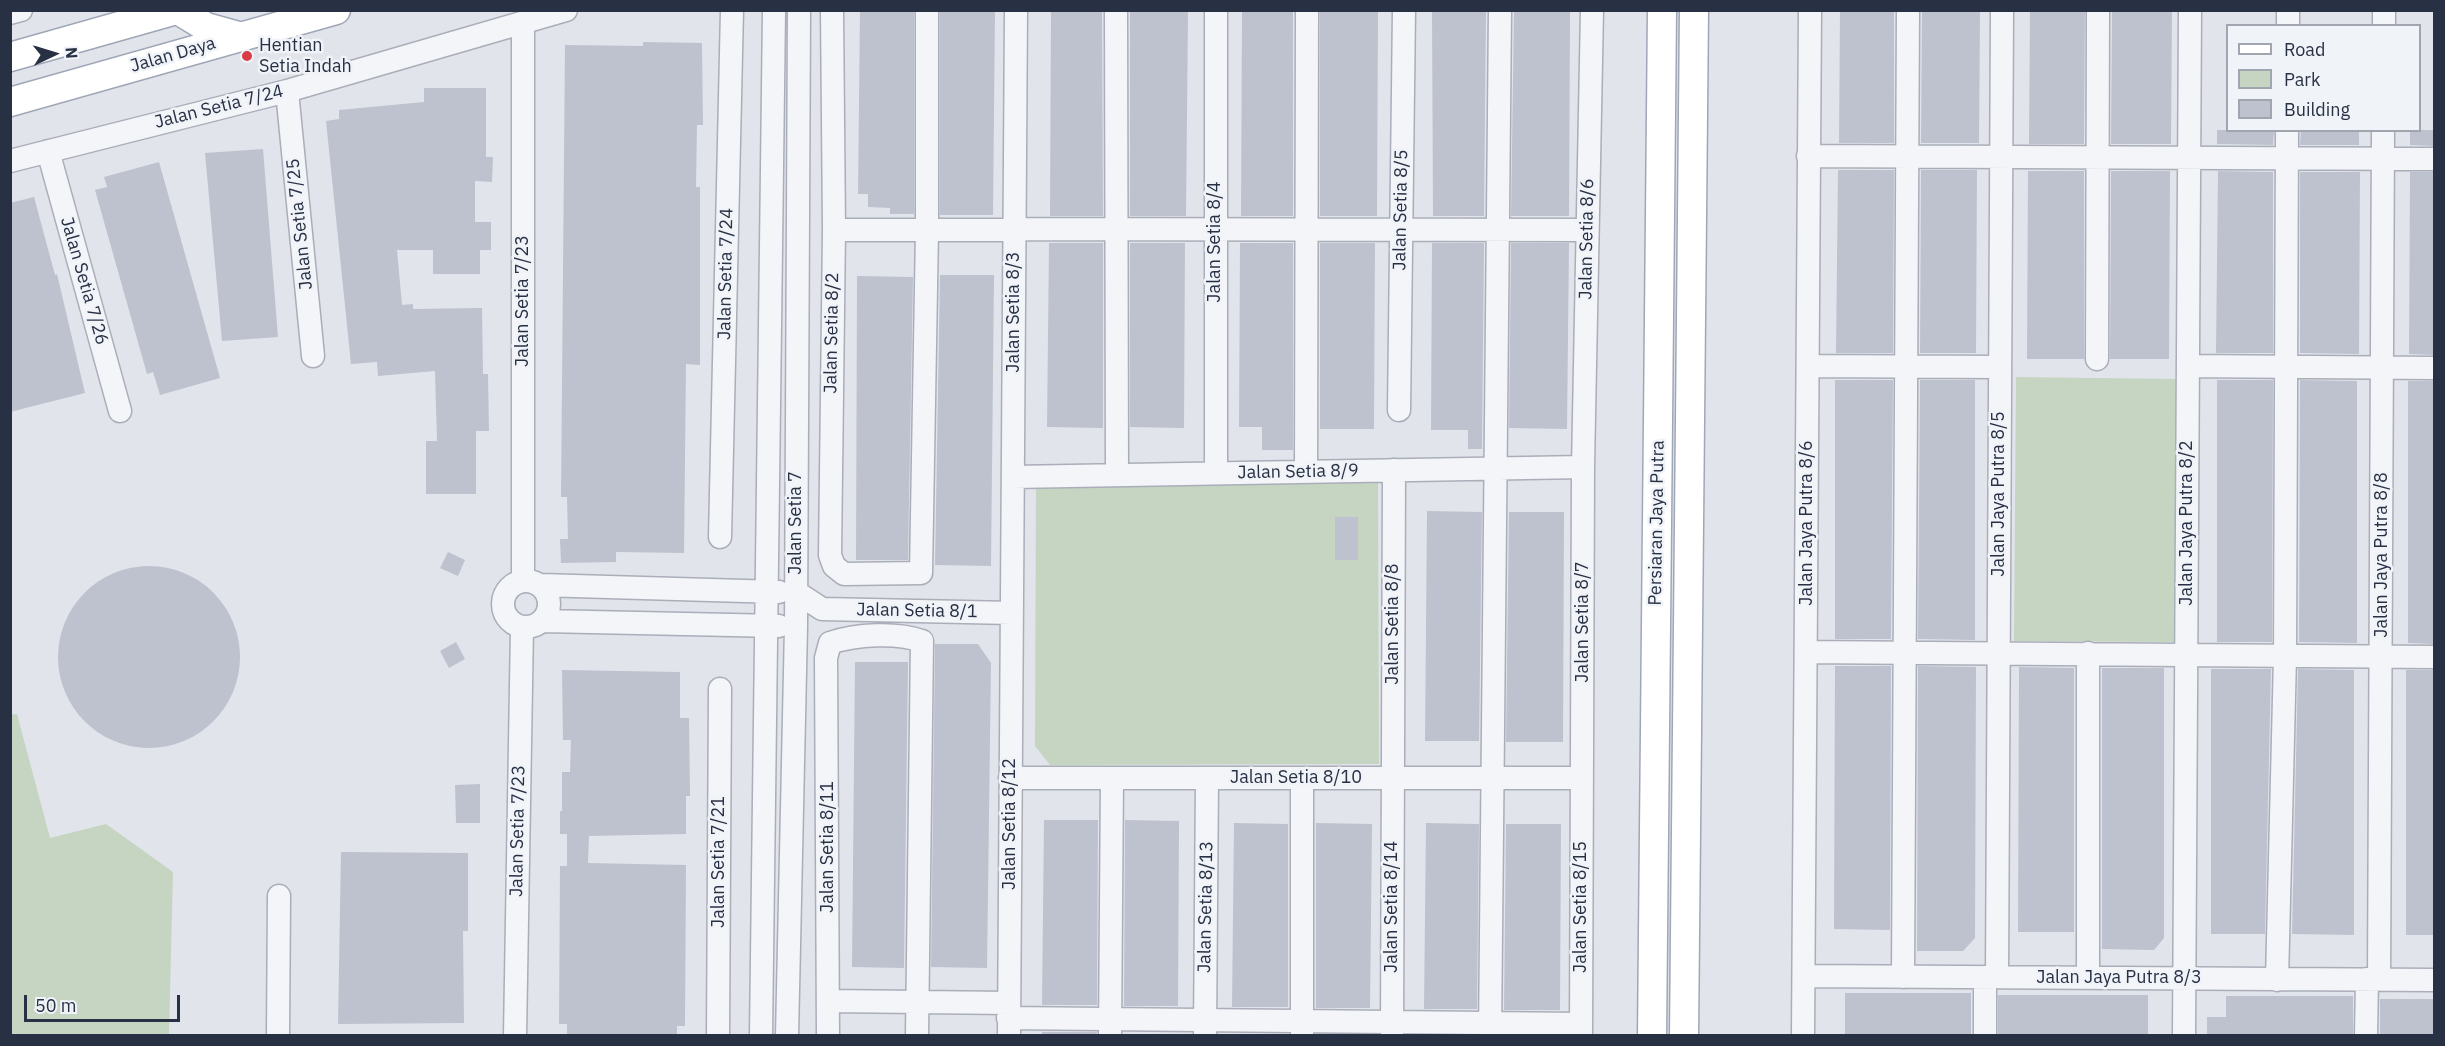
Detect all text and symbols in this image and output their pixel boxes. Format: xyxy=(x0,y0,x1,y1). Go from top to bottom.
north arrow xyxy=(24,24,84,84)
legend xyxy=(2226,24,2421,132)
street label: Jalan Daya xyxy=(128,33,218,77)
place label: Hentian Setia Indah xyxy=(259,35,352,78)
text: Road xyxy=(2284,38,2325,61)
text: N xyxy=(62,46,82,59)
marker: Hentian Setia Indah xyxy=(240,49,254,63)
text: Park xyxy=(2284,68,2320,91)
street label: Jalan Setia 7/24 xyxy=(152,81,286,133)
text: Building xyxy=(2284,98,2350,121)
street label: Jalan Setia 8/5 xyxy=(1389,149,1413,271)
street label: Jalan Setia 7/25 xyxy=(282,157,318,291)
street label: Jalan Setia 8/6 xyxy=(1575,178,1599,300)
street label: Jalan Setia 8/4 xyxy=(1204,181,1226,303)
street label: Jalan Setia 7/24 xyxy=(714,208,738,340)
street label: Jalan Setia 7/26 xyxy=(55,215,113,347)
street label: Jalan Setia 7/23 xyxy=(512,235,534,367)
street label: Jalan Setia 8/3 xyxy=(1003,251,1025,373)
street label: Jalan Setia 8/2 xyxy=(820,272,844,394)
street label: Jalan Jaya Putra 8/5 xyxy=(1988,411,2010,577)
street label: Persiaran Jaya Putra xyxy=(1645,440,1669,606)
street label: Jalan Jaya Putra 8/6 xyxy=(1796,440,1818,606)
street label: Jalan Jaya Putra 8/2 xyxy=(2176,440,2198,606)
street label: Jalan Setia 8/9 xyxy=(1237,460,1359,484)
street label: Jalan Setia 7 xyxy=(785,471,807,575)
street label: Jalan Jaya Putra 8/8 xyxy=(2371,472,2393,638)
street label: Jalan Setia 8/7 xyxy=(1572,561,1594,683)
street label: Jalan Setia 8/8 xyxy=(1382,563,1404,685)
street label: Jalan Setia 8/1 xyxy=(856,599,978,623)
street label: Jalan Setia 8/12 xyxy=(999,758,1021,890)
street label: Jalan Setia 7/23 xyxy=(506,765,530,897)
street label: Jalan Setia 8/10 xyxy=(1230,767,1362,789)
street label: Jalan Setia 8/11 xyxy=(817,781,839,913)
street label: Jalan Setia 7/21 xyxy=(708,796,730,928)
street label: Jalan Setia 8/13 xyxy=(1194,841,1218,973)
street label: Jalan Setia 8/14 xyxy=(1381,841,1403,973)
street label: Jalan Setia 8/15 xyxy=(1570,841,1592,973)
street label: Jalan Jaya Putra 8/3 xyxy=(2036,967,2202,989)
scale bar xyxy=(27,983,183,1021)
text: 50 m xyxy=(35,994,77,1017)

